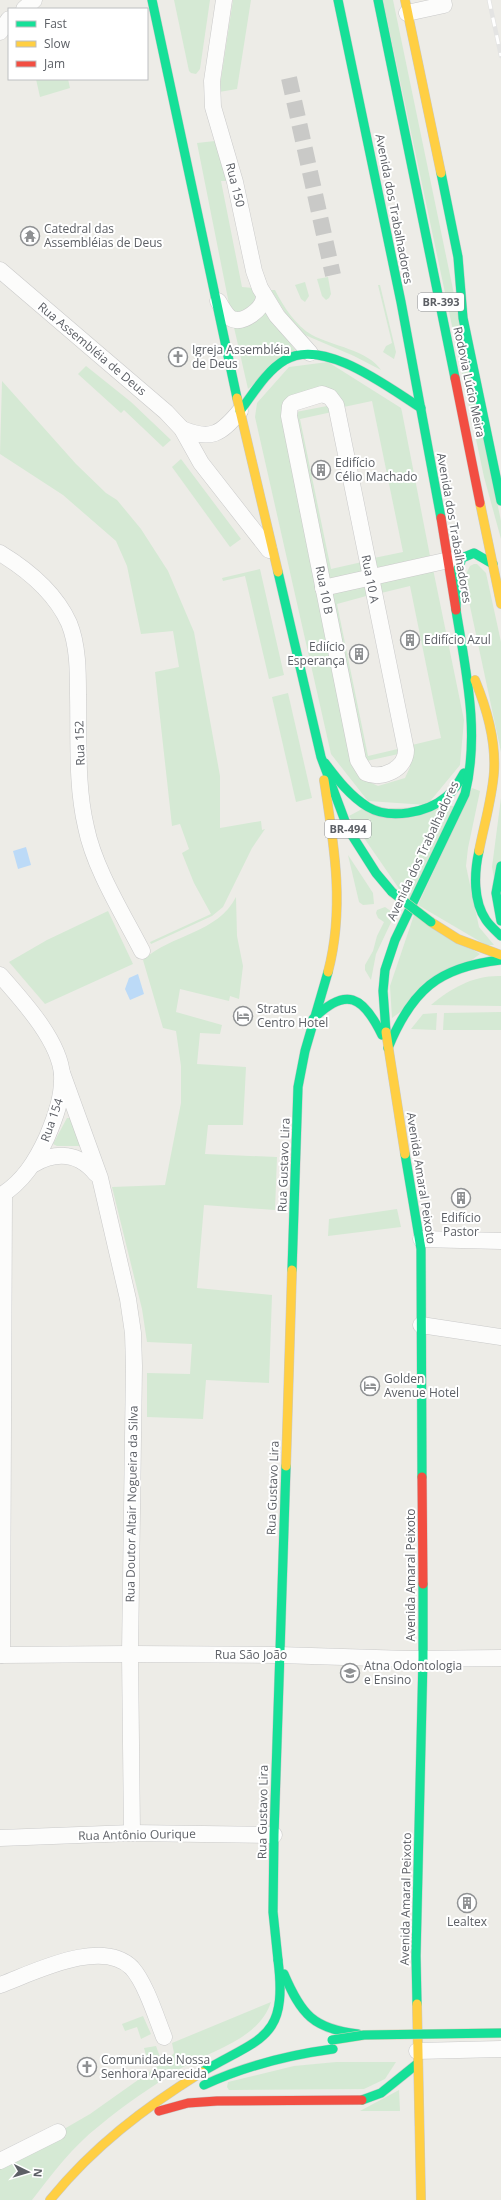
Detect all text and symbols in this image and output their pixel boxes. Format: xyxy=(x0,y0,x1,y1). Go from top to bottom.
legend xyxy=(8,8,148,80)
text: Fast xyxy=(44,15,67,32)
text: Slow xyxy=(44,35,71,52)
text: Jam xyxy=(43,55,65,72)
street label: Avenida dos Trabalhadores xyxy=(372,132,417,286)
street label: Rua 150 xyxy=(222,161,249,209)
place label: Catedral das Assembléias de Deus xyxy=(44,220,163,251)
temple icon: Catedral das Assembléias de Deus xyxy=(19,225,41,247)
road number: BR-393 xyxy=(418,293,464,311)
street label: Rua Assembléia de Deus xyxy=(34,298,150,399)
street label: Rodovia Lúcio Meira xyxy=(449,325,490,439)
place label: Igreja Assembléia de Deus xyxy=(192,341,290,372)
church icon: Igreja Assembléia de Deus xyxy=(167,346,189,368)
street label: Avenida dos Trabalhadores xyxy=(433,451,476,605)
place label: Edifício Célio Machado xyxy=(335,454,418,485)
building icon: Edifício Célio Machado xyxy=(310,459,332,481)
street label: Rua 10 A xyxy=(357,553,384,605)
street label: Rua 10 B xyxy=(311,564,338,616)
building icon: Edifício Azul xyxy=(399,629,421,651)
place label: Edifício Azul xyxy=(424,631,491,648)
place label: Ediício Esperança xyxy=(287,638,345,669)
building icon: Ediício Esperança xyxy=(348,643,370,665)
street label: Rua 152 xyxy=(70,720,89,766)
street label: Avenida dos Trabalhadores xyxy=(383,778,463,923)
road number: BR-494 xyxy=(325,820,371,838)
place label: Stratus Centro Hotel xyxy=(257,1000,328,1031)
hotel icon: Stratus Centro Hotel xyxy=(232,1005,254,1027)
street label: Rua 154 xyxy=(36,1096,67,1144)
street label: Avenida Amaral Peixoto xyxy=(403,1111,440,1245)
street label: Rua Gustavo Lira xyxy=(273,1117,294,1213)
building icon: Edifício Pastor xyxy=(450,1187,472,1209)
place label: Edifício Pastor xyxy=(441,1209,481,1240)
place label: Golden Avenue Hotel xyxy=(384,1370,459,1401)
hotel icon: Golden Avenue Hotel xyxy=(359,1375,381,1397)
street label: Rua Doutor Altair Nogueira da Silva xyxy=(121,1405,142,1603)
street label: Rua Gustavo Lira xyxy=(262,1440,283,1536)
street label: Avenida Amaral Peixoto xyxy=(402,1509,419,1641)
street label: Rua São João xyxy=(215,1646,287,1663)
place label: Atna Odontologia e Ensino xyxy=(364,1657,462,1688)
school or university icon: Atna Odontologia e Ensino xyxy=(339,1662,361,1684)
street label: Rua Gustavo Lira xyxy=(253,1765,272,1859)
street label: Rua Antônio Ourique xyxy=(78,1825,196,1844)
street label: Avenida Amaral Peixoto xyxy=(396,1832,415,1966)
building icon: Lealtex xyxy=(456,1892,478,1914)
place label: Lealtex xyxy=(447,1913,488,1930)
place label: Comunidade Nossa Senhora Aparecida xyxy=(101,2051,210,2082)
church icon: Comunidade Nossa Senhora Aparecida xyxy=(76,2056,98,2078)
north arrow xyxy=(8,2152,48,2192)
text: N xyxy=(31,2168,46,2178)

